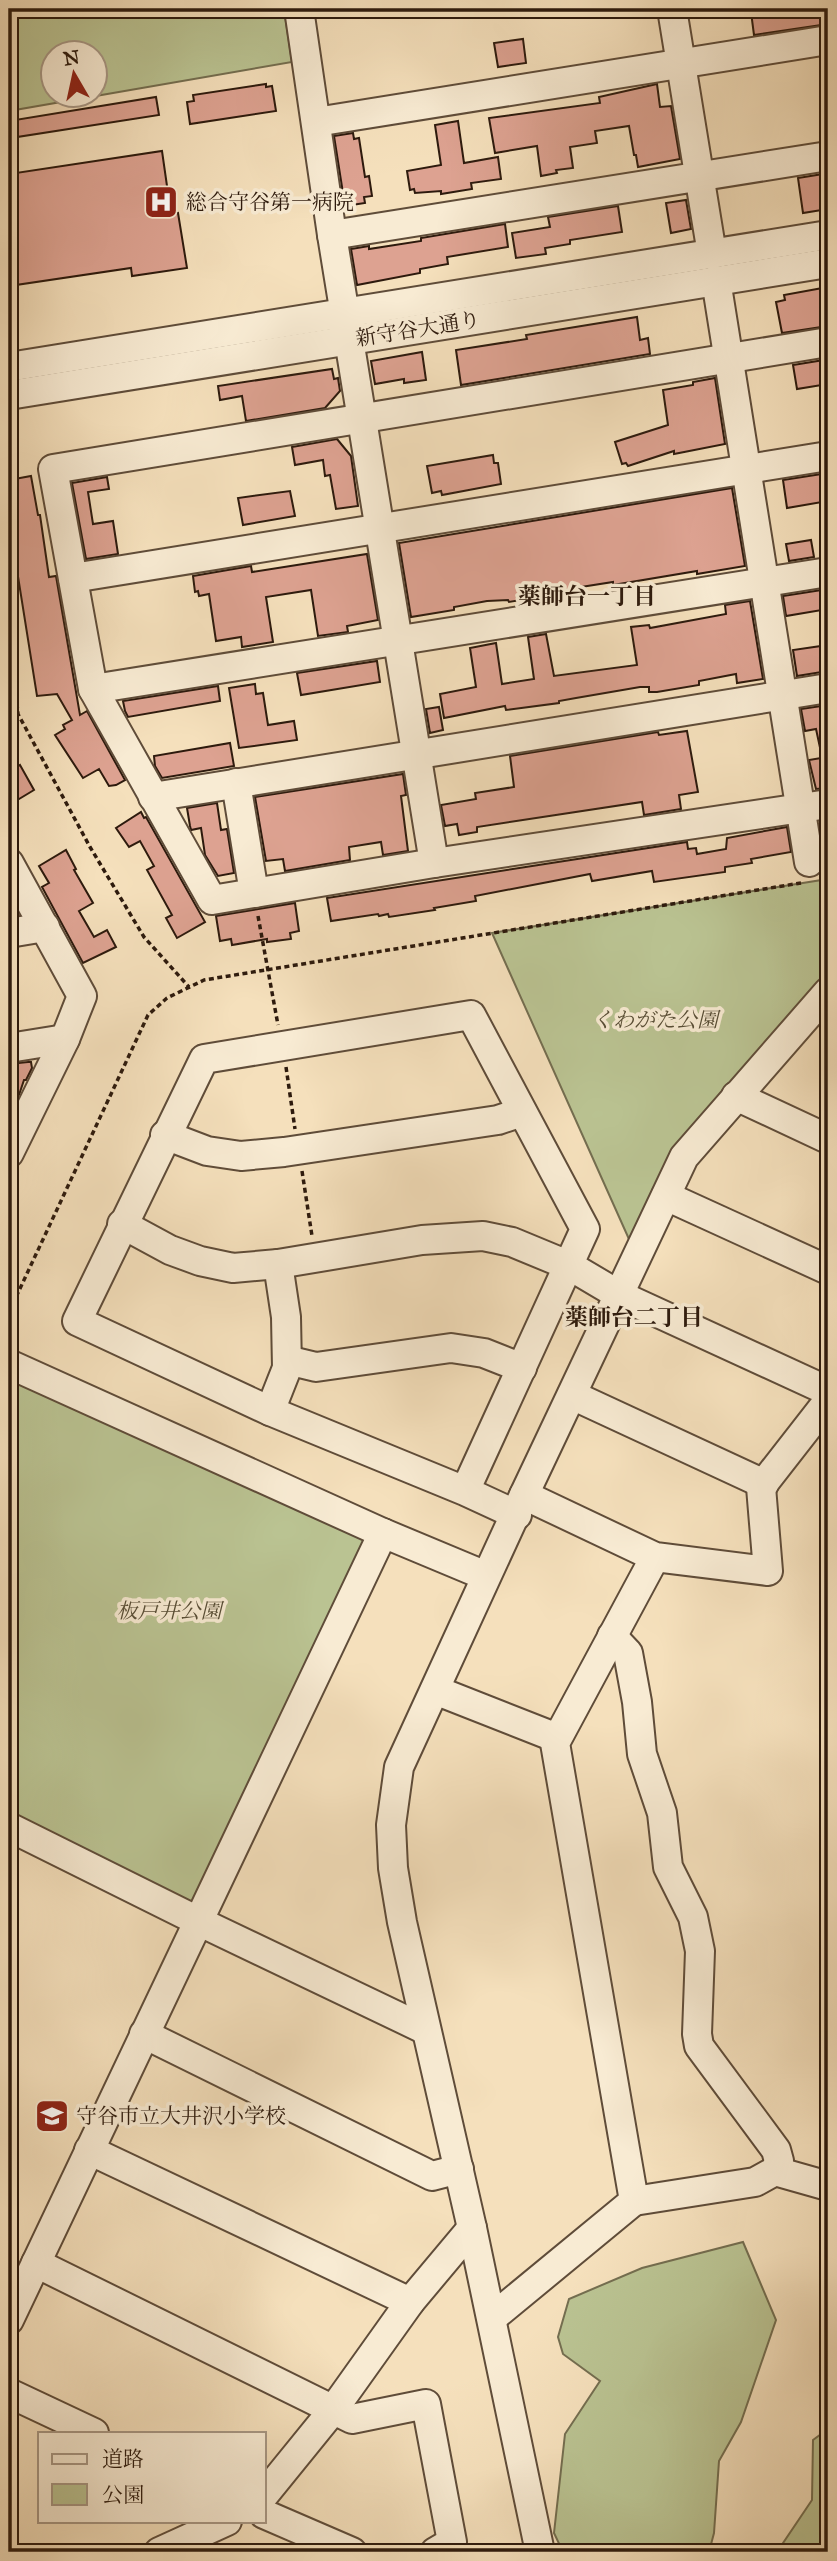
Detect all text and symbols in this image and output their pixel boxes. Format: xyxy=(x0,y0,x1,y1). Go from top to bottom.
north arrow xyxy=(38,38,108,108)
text: N xyxy=(62,45,81,70)
hospital icon: 総合守谷第一病院 xyxy=(142,183,180,221)
place label: 総合守谷第一病院 xyxy=(186,189,354,215)
street label: 新守谷大通り xyxy=(354,306,482,352)
district label: 薬師台一丁目 xyxy=(518,582,656,610)
park label: くわがた公園 xyxy=(592,1007,721,1033)
district label: 薬師台二丁目 xyxy=(565,1303,703,1331)
park label: 板戸井公園 xyxy=(117,1598,224,1624)
school or university icon: 守谷市立大井沢小学校 xyxy=(33,2097,71,2135)
place label: 守谷市立大井沢小学校 xyxy=(76,2103,286,2129)
legend xyxy=(38,2432,266,2522)
text: 道路 xyxy=(102,2446,144,2472)
text: 公園 xyxy=(102,2482,144,2508)

